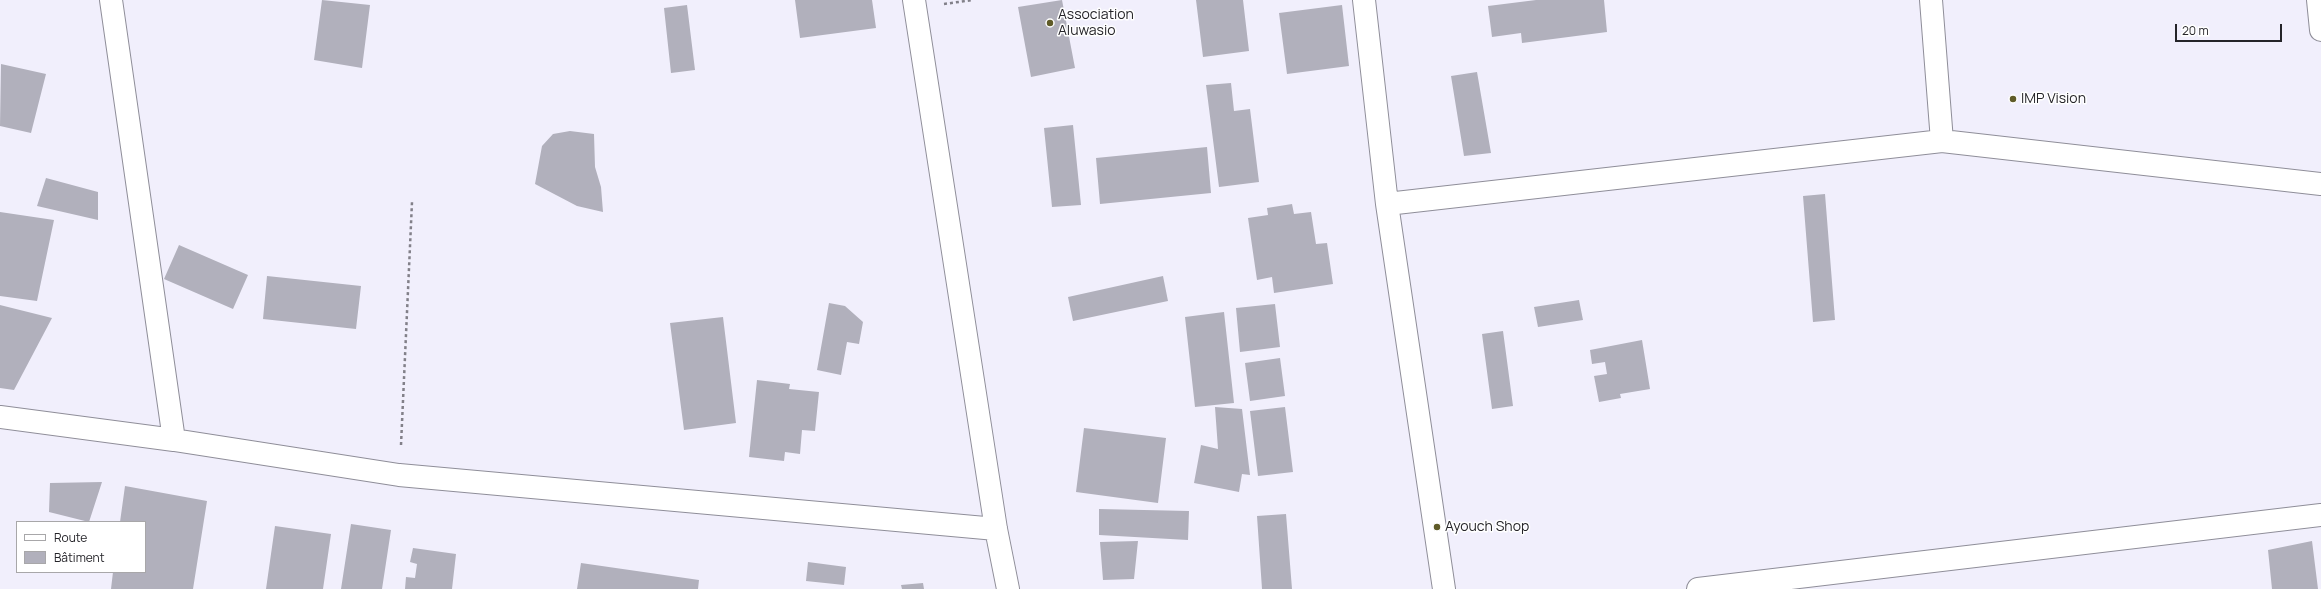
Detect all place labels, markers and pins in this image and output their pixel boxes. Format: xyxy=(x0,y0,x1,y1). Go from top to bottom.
place label: Association Aluwasio xyxy=(1058,7,1134,40)
marker: Association Aluwasio xyxy=(1045,18,1055,28)
place label: IMP Vision xyxy=(2021,91,2086,107)
marker: IMP Vision xyxy=(2008,94,2018,104)
place label: Ayouch Shop xyxy=(1445,519,1529,535)
marker: Ayouch Shop xyxy=(1432,522,1442,532)

